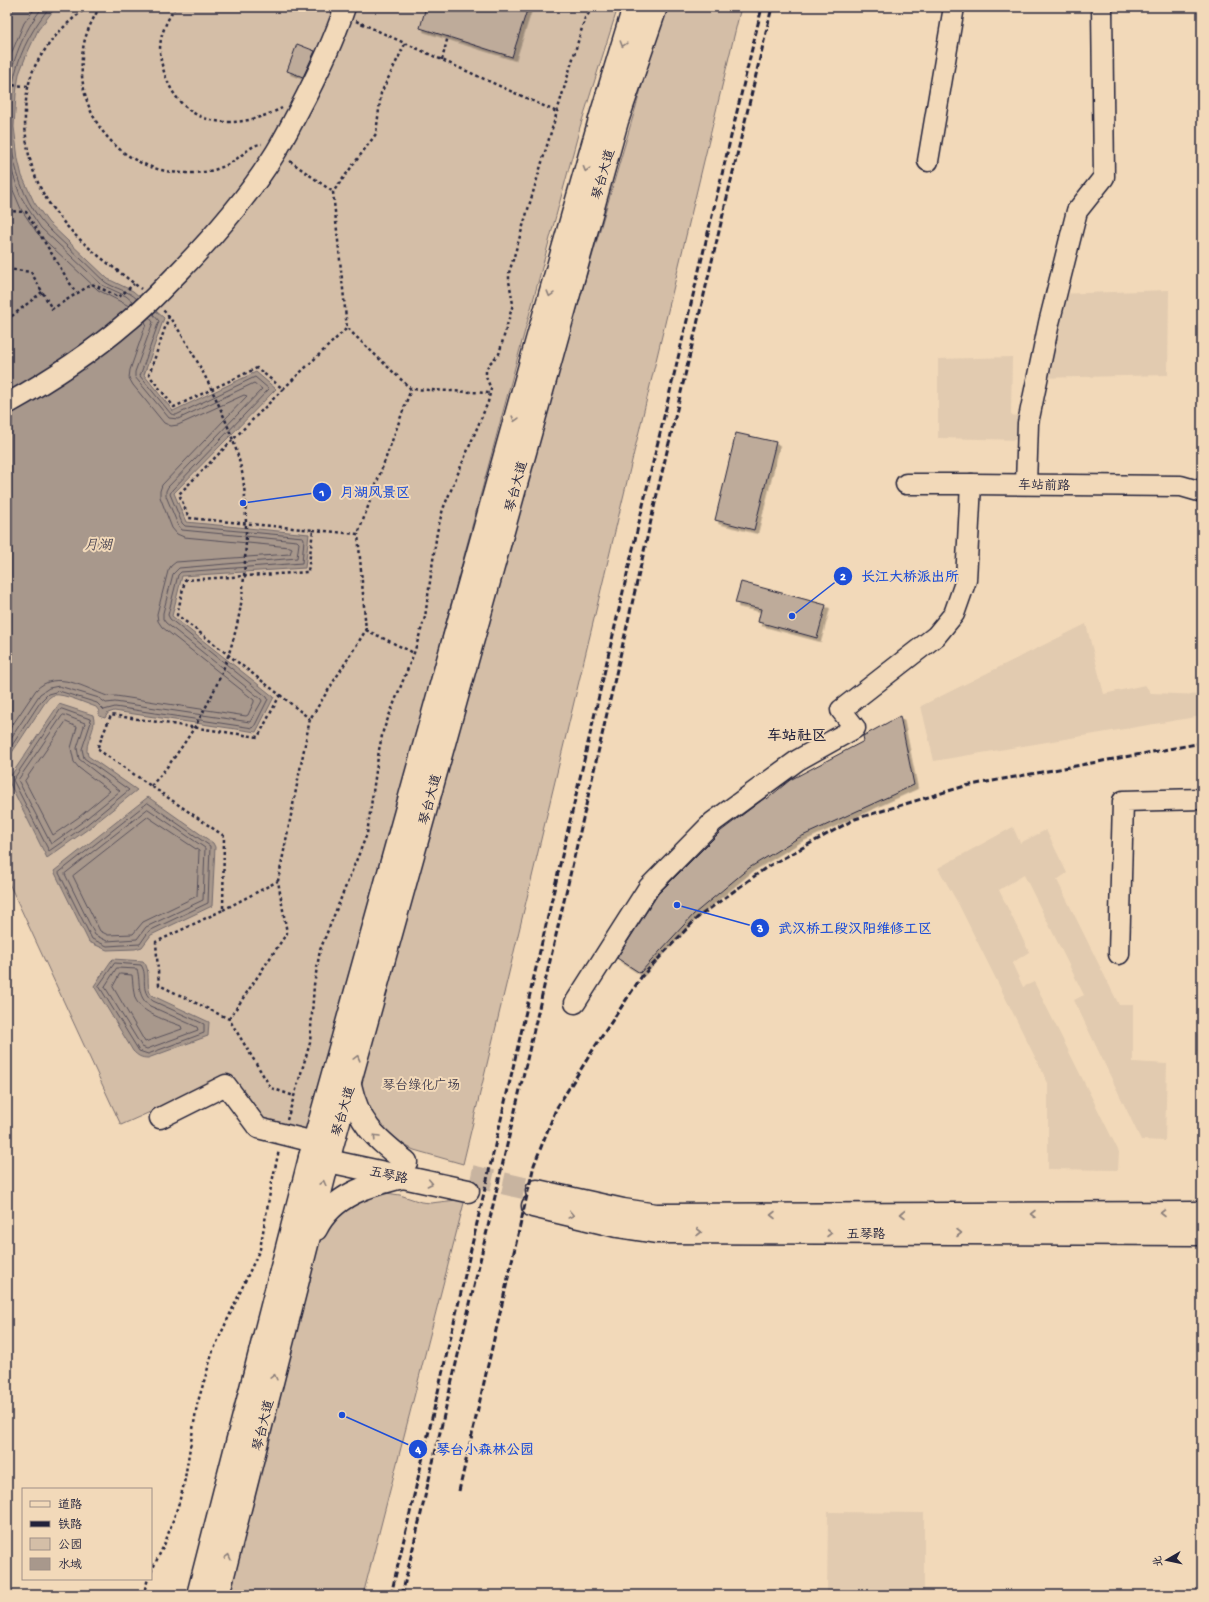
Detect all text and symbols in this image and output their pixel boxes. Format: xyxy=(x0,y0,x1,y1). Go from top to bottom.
one-way arrow xyxy=(619,41,628,48)
street label: 琴台大道 xyxy=(589,147,619,202)
one-way arrow xyxy=(582,165,591,172)
one-way arrow xyxy=(546,290,555,297)
one-way arrow xyxy=(511,415,520,422)
street label: 琴台大道 xyxy=(502,459,531,514)
street label: 车站前路 xyxy=(1018,478,1070,494)
callout: 月湖风景区 xyxy=(312,479,418,505)
text: 月湖风景区 xyxy=(340,485,410,503)
text: 1 xyxy=(319,487,325,501)
water label: 月湖 xyxy=(84,538,114,555)
callout: 长江大桥派出所 xyxy=(833,563,967,589)
text: 长江大桥派出所 xyxy=(861,569,959,587)
text: 2 xyxy=(840,571,846,585)
district label: 车站社区 xyxy=(767,728,827,746)
street label: 琴台大道 xyxy=(416,772,445,827)
callout: 武汉桥工段汉阳维修工区 xyxy=(750,915,940,941)
text: 武汉桥工段汉阳维修工区 xyxy=(778,921,932,939)
text: 3 xyxy=(756,923,763,937)
one-way arrow xyxy=(352,1054,361,1061)
park label: 琴台绿化广场 xyxy=(382,1078,460,1094)
street label: 琴台大道 xyxy=(329,1084,359,1139)
one-way arrow xyxy=(373,1134,381,1142)
street label: 五琴路 xyxy=(368,1164,409,1188)
one-way arrow xyxy=(427,1178,434,1186)
one-way arrow xyxy=(318,1180,326,1186)
one-way arrow xyxy=(1160,1209,1166,1217)
one-way arrow xyxy=(567,1210,574,1219)
one-way arrow xyxy=(900,1210,906,1218)
one-way arrow xyxy=(1030,1210,1036,1218)
one-way arrow xyxy=(770,1211,776,1219)
street label: 五琴路 xyxy=(846,1227,886,1243)
one-way arrow xyxy=(696,1228,702,1236)
one-way arrow xyxy=(826,1228,832,1237)
one-way arrow xyxy=(956,1229,962,1237)
one-way arrow xyxy=(269,1374,277,1380)
street label: 琴台大道 xyxy=(250,1398,278,1453)
callout: 琴台小森林公园 xyxy=(408,1436,542,1462)
text: 琴台小森林公园 xyxy=(436,1442,534,1460)
text: 4 xyxy=(414,1444,421,1458)
legend xyxy=(22,1488,152,1580)
text: 道路 xyxy=(58,1498,82,1513)
text: 铁路 xyxy=(58,1518,82,1533)
text: 公园 xyxy=(58,1538,82,1553)
north arrow xyxy=(1147,1540,1187,1580)
one-way arrow xyxy=(223,1554,232,1561)
text: 北 xyxy=(1152,1555,1166,1568)
text: 水域 xyxy=(58,1558,82,1573)

